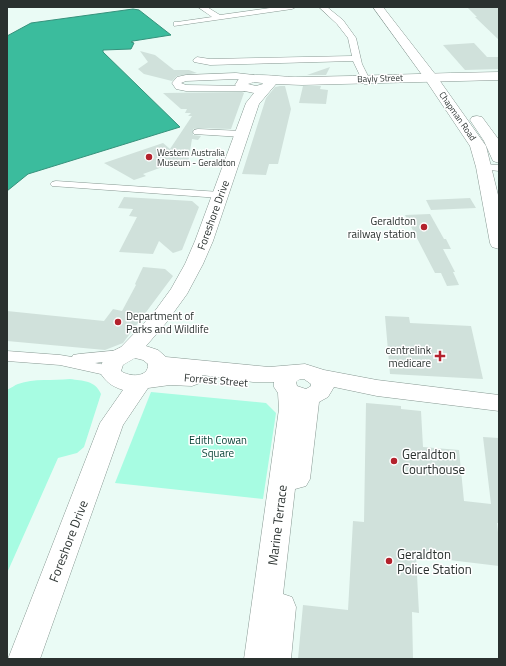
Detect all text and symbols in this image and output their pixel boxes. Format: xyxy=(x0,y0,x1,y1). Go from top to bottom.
street label: Bayly Street xyxy=(357,71,404,85)
street label: Chapman Road xyxy=(436,89,480,143)
place label: Western Australia Museum - Geraldton xyxy=(157,146,236,169)
marker: Western Australia Museum - Geraldton xyxy=(144,152,154,162)
street label: Foreshore Drive xyxy=(193,177,233,252)
place label: Geraldton railway station xyxy=(348,213,416,242)
marker: Geraldton railway station xyxy=(419,222,429,232)
place label: Department of Parks and Wildlife xyxy=(126,308,209,337)
marker: Department of Parks and Wildlife xyxy=(113,317,123,327)
place label: centrelink medicare xyxy=(386,342,432,371)
marker: centrelink medicare xyxy=(434,350,446,362)
street label: Forrest Street xyxy=(183,369,249,391)
park label: Edith Cowan Square xyxy=(189,432,247,461)
place label: Geraldton Courthouse xyxy=(402,444,465,479)
marker: Geraldton Courthouse xyxy=(389,456,399,466)
street label: Marine Terrace xyxy=(262,484,292,566)
street label: Foreshore Drive xyxy=(43,497,93,585)
place label: Geraldton Police Station xyxy=(397,544,472,579)
marker: Geraldton Police Station xyxy=(384,556,394,566)

